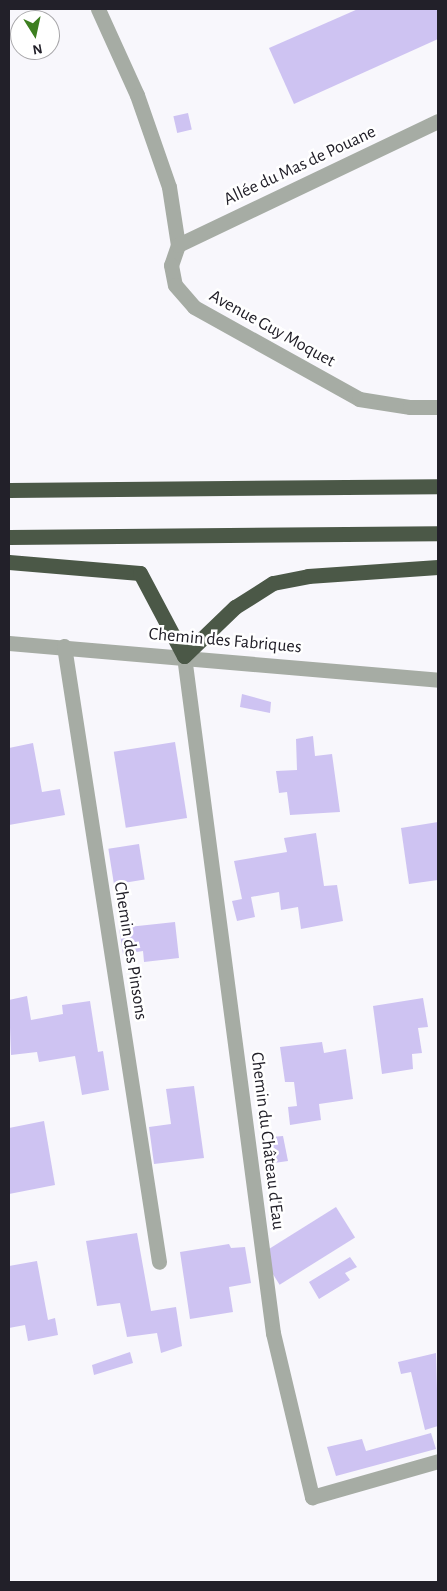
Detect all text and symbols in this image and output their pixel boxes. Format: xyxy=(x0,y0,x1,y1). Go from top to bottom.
north arrow xyxy=(10,10,60,60)
text: N xyxy=(31,41,43,57)
street label: Allée du Mas de Pouane xyxy=(221,121,379,211)
street label: Avenue Guy Moquet xyxy=(205,285,339,373)
street label: Chemin des Fabriques xyxy=(148,624,302,658)
street label: Chemin des Pinsons xyxy=(108,880,152,1022)
street label: Chemin du Château d'Eau xyxy=(245,1051,289,1231)

